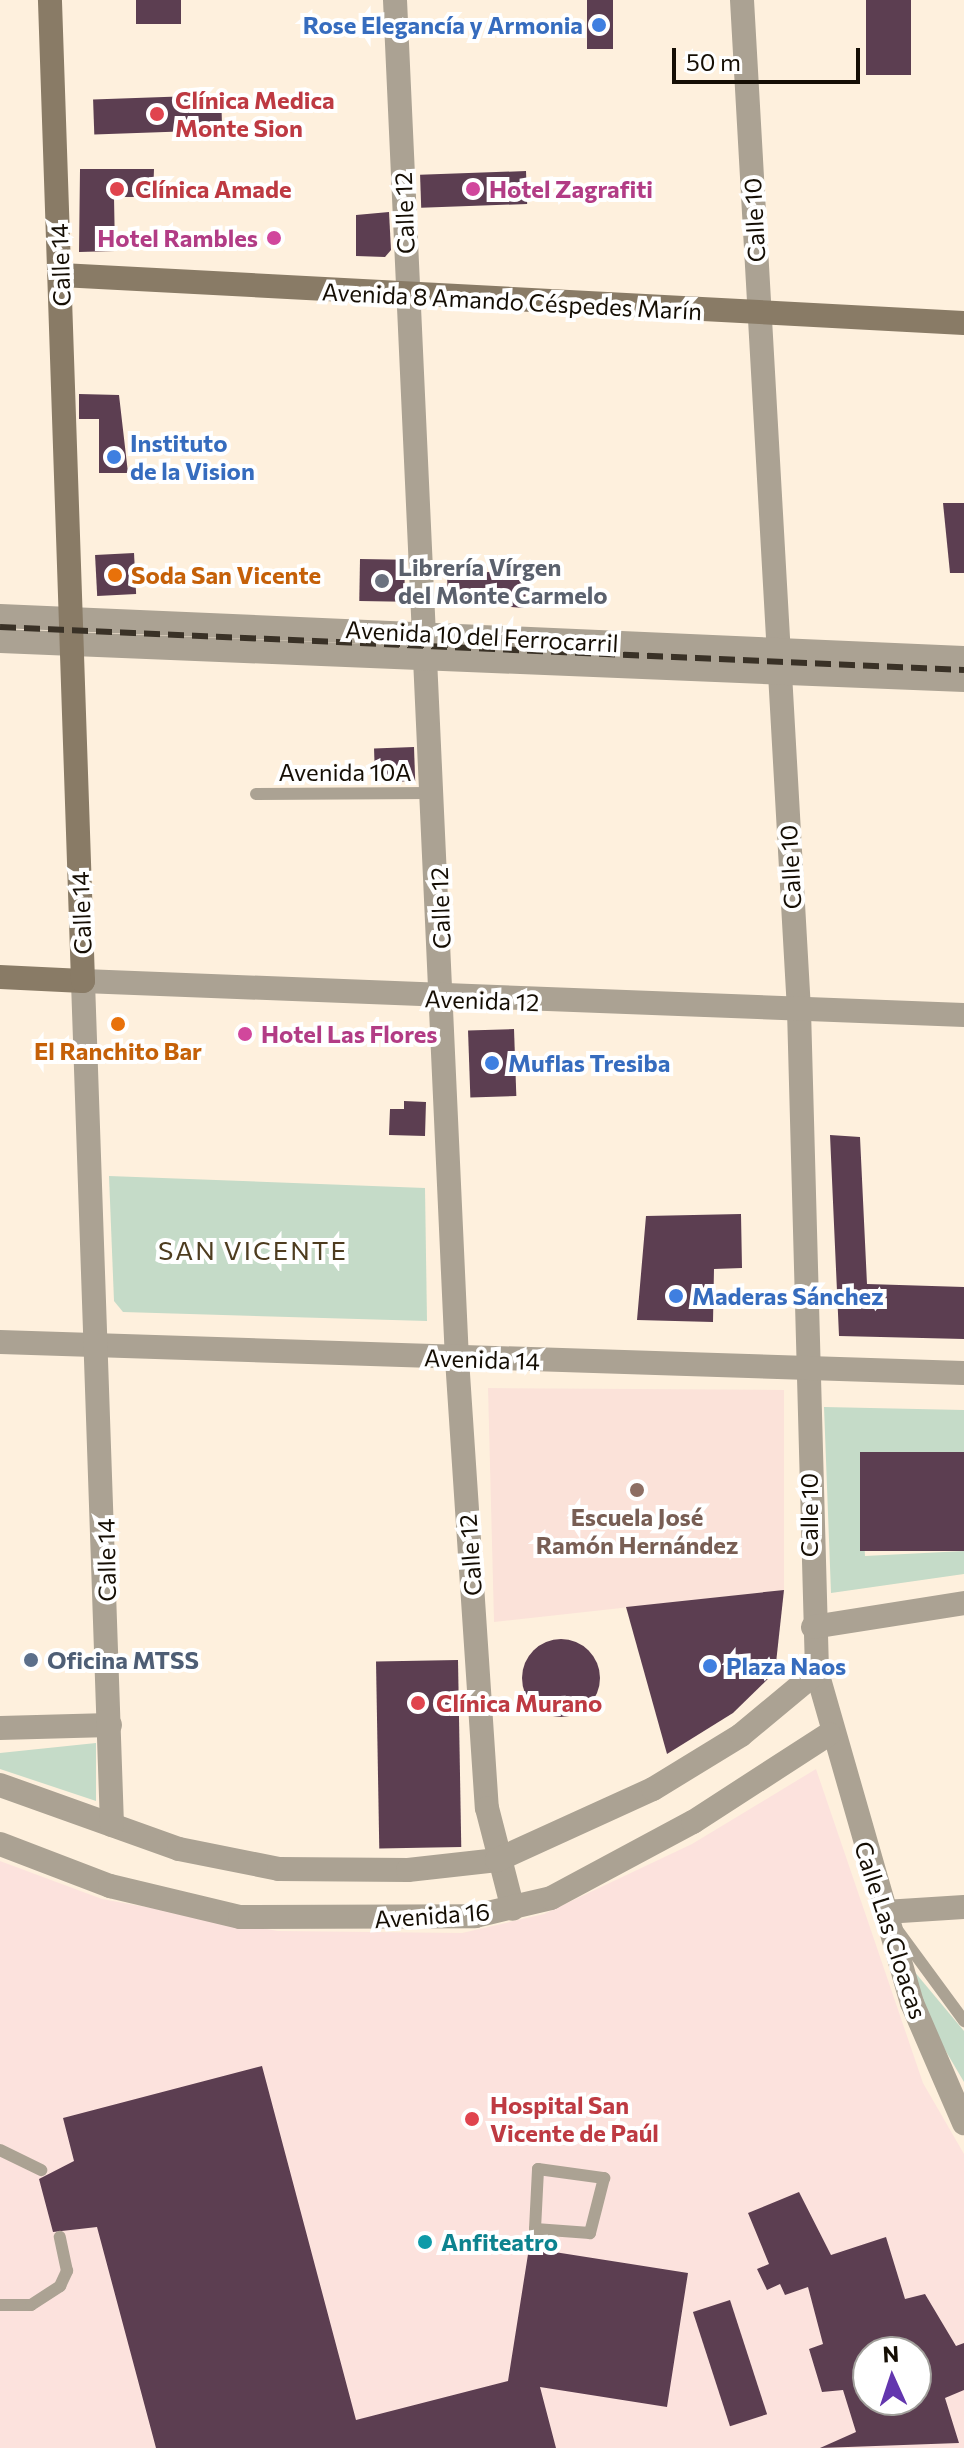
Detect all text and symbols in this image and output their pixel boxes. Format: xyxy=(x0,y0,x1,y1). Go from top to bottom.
place label: Rose Elegancía y Armonia xyxy=(303,11,583,39)
marker: Rose Elegancía y Armonia xyxy=(590,16,608,34)
scale bar xyxy=(676,32,864,82)
text: 50 m xyxy=(686,47,741,76)
place label: Clínica Medica Monte Sion xyxy=(175,86,335,142)
marker: Clínica Medica Monte Sion xyxy=(146,103,168,125)
street label: Calle 12 xyxy=(388,172,420,254)
place label: Clínica Amade xyxy=(135,175,292,203)
place label: Hotel Zagrafiti xyxy=(489,175,653,203)
street label: Calle 10 xyxy=(737,177,771,263)
marker: Clínica Amade xyxy=(106,178,128,200)
marker: Hotel Zagrafiti xyxy=(464,180,482,198)
street label: Calle 14 xyxy=(44,223,76,307)
place label: Hotel Rambles xyxy=(97,224,258,252)
marker: Hotel Rambles xyxy=(265,229,283,247)
street label: Avenida 8 Amando Céspedes Marín xyxy=(321,277,703,325)
place label: Instituto de la Vision xyxy=(130,429,255,485)
marker: Instituto de la Vision xyxy=(105,448,123,466)
place label: Librería Vírgen del Monte Carmelo xyxy=(398,553,608,609)
place label: Soda San Vicente xyxy=(131,561,321,589)
marker: Soda San Vicente xyxy=(106,566,124,584)
marker: Librería Vírgen del Monte Carmelo xyxy=(373,572,391,590)
street label: Avenida 10 del Ferrocarril xyxy=(345,614,619,658)
street label: Avenida 10A xyxy=(278,758,412,786)
street label: Calle 10 xyxy=(773,824,807,910)
street label: Calle 12 xyxy=(424,867,456,949)
street label: Calle 14 xyxy=(65,871,97,955)
street label: Avenida 12 xyxy=(424,984,540,1016)
marker: El Ranchito Bar xyxy=(109,1015,127,1033)
place label: Hotel Las Flores xyxy=(261,1020,438,1048)
marker: Hotel Las Flores xyxy=(236,1025,254,1043)
place label: El Ranchito Bar xyxy=(34,1037,202,1065)
place label: Muflas Tresiba xyxy=(508,1049,670,1077)
marker: Muflas Tresiba xyxy=(483,1054,501,1072)
district label: SAN VICENTE xyxy=(158,1234,348,1266)
place label: Maderas Sánchez xyxy=(692,1282,884,1310)
marker: Maderas Sánchez xyxy=(667,1287,685,1305)
street label: Avenida 14 xyxy=(424,1343,540,1375)
street label: Calle 10 xyxy=(795,1473,823,1557)
marker: Escuela José Ramón Hernández xyxy=(628,1481,646,1499)
place label: Escuela José Ramón Hernández xyxy=(536,1503,738,1559)
street label: Calle 12 xyxy=(453,1513,487,1597)
street label: Calle 14 xyxy=(91,1518,121,1602)
place label: Oficina MTSS xyxy=(47,1646,199,1674)
marker: Oficina MTSS xyxy=(22,1651,40,1669)
place label: Plaza Naos xyxy=(726,1652,846,1680)
marker: Plaza Naos xyxy=(701,1657,719,1675)
place label: Clínica Murano xyxy=(436,1689,602,1717)
marker: Clínica Murano xyxy=(407,1692,429,1714)
street label: Calle Las Cloacas xyxy=(849,1838,933,2022)
street label: Avenida 16 xyxy=(373,1897,491,1933)
place label: Hospital San Vicente de Paúl xyxy=(490,2091,659,2147)
marker: Hospital San Vicente de Paúl xyxy=(461,2108,483,2130)
place label: Anfiteatro xyxy=(441,2228,558,2256)
marker: Anfiteatro xyxy=(416,2233,434,2251)
north arrow xyxy=(852,2336,932,2416)
text: N xyxy=(882,2340,900,2367)

